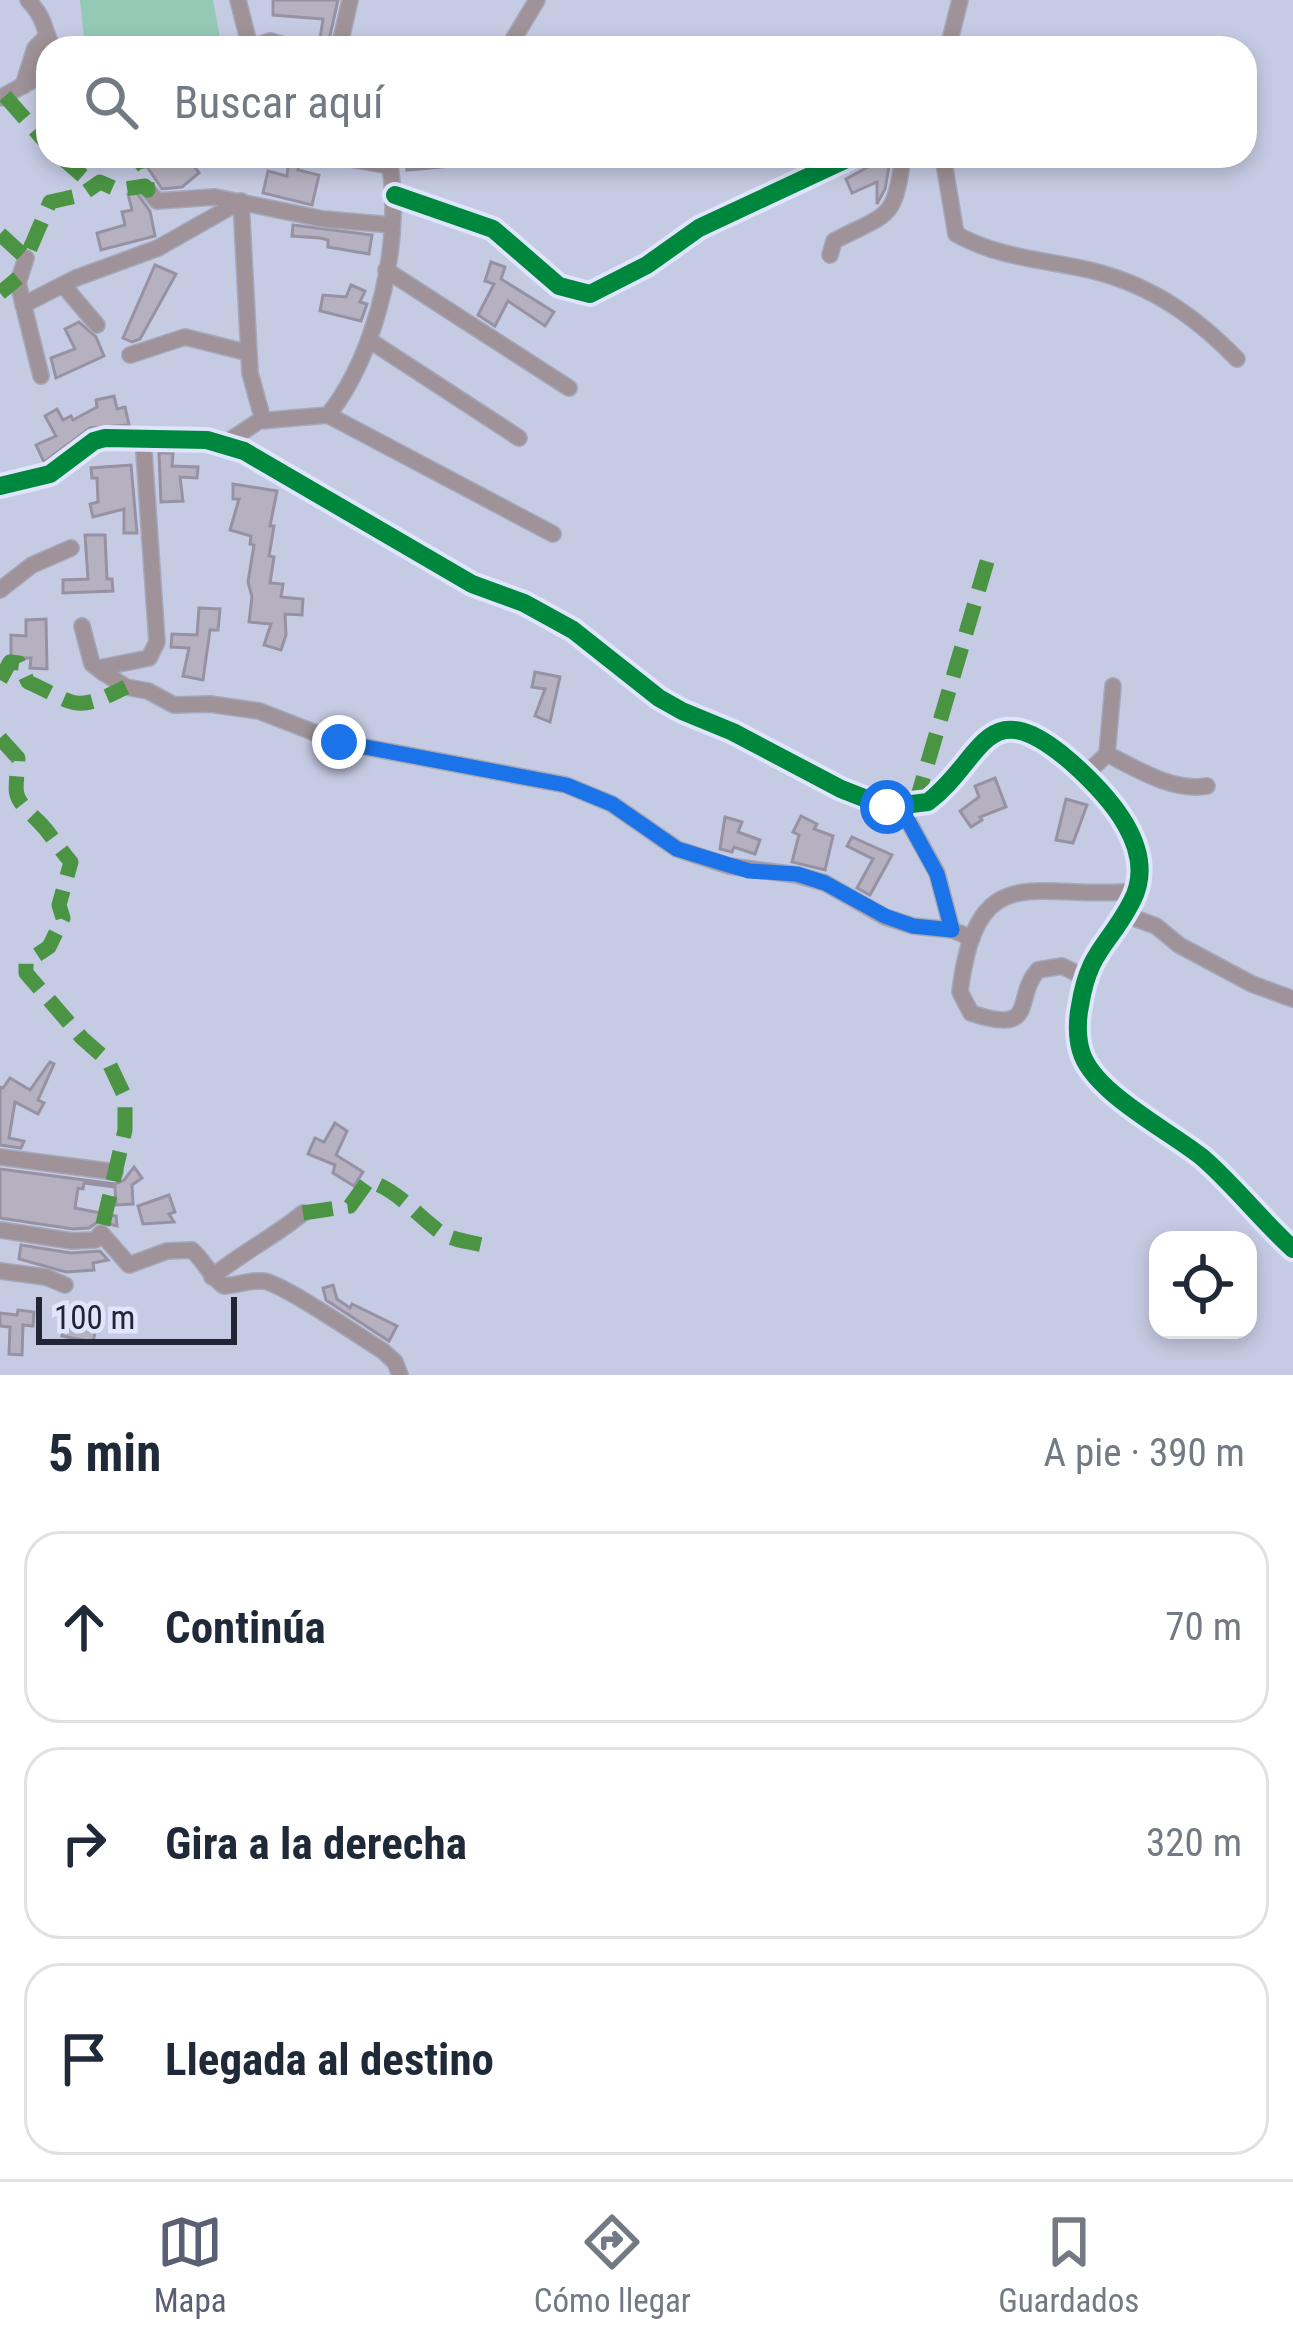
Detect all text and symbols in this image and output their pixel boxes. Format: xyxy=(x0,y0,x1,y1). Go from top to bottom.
search box xyxy=(36,36,1257,168)
icon: search xyxy=(78,69,144,135)
text: Buscar aquí xyxy=(174,76,384,129)
route end xyxy=(312,715,366,769)
route start xyxy=(860,780,914,834)
map controls xyxy=(1149,1231,1257,1339)
button: locate xyxy=(1149,1231,1257,1339)
scale bar xyxy=(36,1291,237,1344)
text: 100 m xyxy=(54,1298,135,1337)
text: 5 min xyxy=(48,1424,161,1483)
text: A pie · 390 m xyxy=(1044,1430,1245,1476)
icon: ahead xyxy=(51,1594,117,1660)
text: Continúa xyxy=(165,1601,326,1654)
text: 70 m xyxy=(1165,1604,1242,1650)
icon: right xyxy=(51,1810,117,1876)
text: Gira a la derecha xyxy=(165,1817,467,1870)
text: 320 m xyxy=(1146,1820,1242,1866)
icon: arrive xyxy=(51,2026,117,2092)
text: Llegada al destino xyxy=(165,2033,494,2086)
tab: Mapa xyxy=(154,2209,226,2320)
tab: Cómo llegar xyxy=(534,2209,691,2320)
tab: Guardados xyxy=(998,2209,1139,2320)

